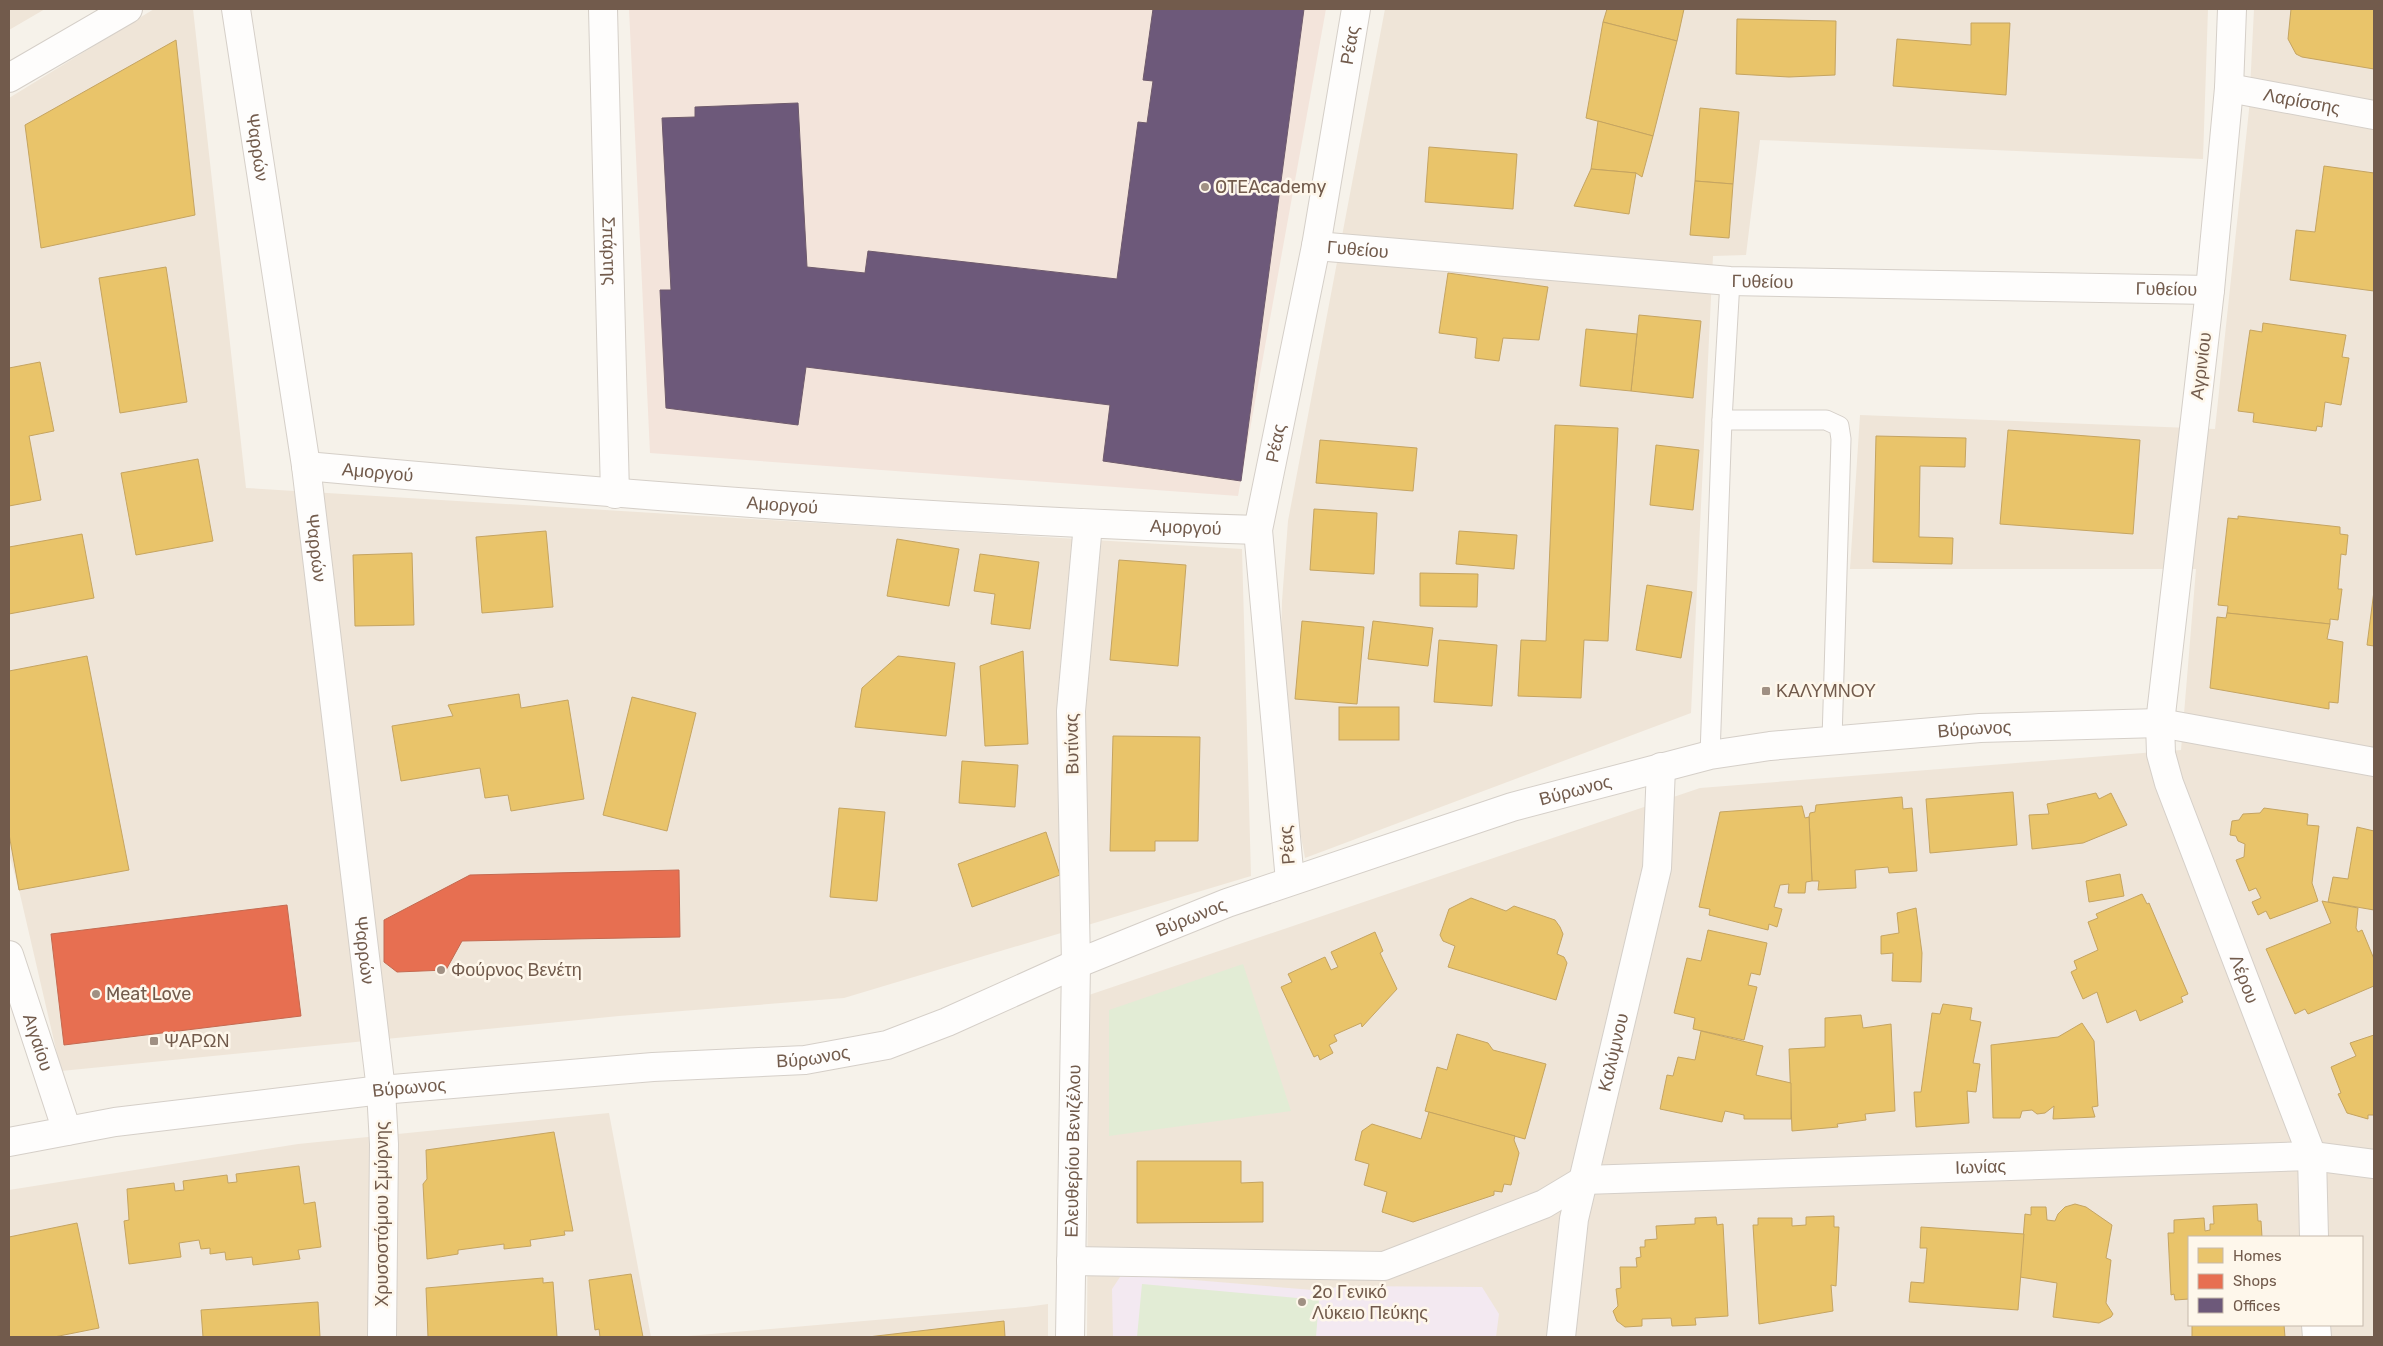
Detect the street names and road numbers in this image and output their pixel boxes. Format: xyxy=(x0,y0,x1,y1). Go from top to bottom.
street label: Ρέας xyxy=(1336,24,1364,66)
street label: Λαρίσσης xyxy=(2262,84,2342,120)
street label: Ψαρρών xyxy=(241,112,273,183)
street label: Σπάρτης xyxy=(597,216,621,286)
street label: Γυθείου xyxy=(1326,236,1390,263)
street label: Γυθείου xyxy=(1731,270,1794,293)
street label: Γυθείου xyxy=(2135,278,2197,301)
street label: Αγρινίου xyxy=(2186,331,2216,401)
street label: Ρέας xyxy=(1261,422,1290,465)
street label: Αμοργού xyxy=(341,458,414,487)
street label: Αμοργού xyxy=(746,492,819,519)
street label: Ψαρρών xyxy=(301,513,331,583)
street label: Αμοργού xyxy=(1150,515,1222,540)
street label: Βυτίνας xyxy=(1060,713,1084,775)
street label: Βύρωνος xyxy=(1937,716,2012,743)
street label: Βύρωνος xyxy=(1537,770,1614,810)
street label: Ρέας xyxy=(1274,824,1300,865)
street label: Βύρωνος xyxy=(1153,893,1230,942)
street label: Ψαρρών xyxy=(349,915,379,985)
street label: Λέρου xyxy=(2225,952,2263,1007)
street label: Αιγαίου xyxy=(18,1011,58,1074)
street label: Καλύμνου xyxy=(1594,1011,1633,1094)
street label: Βύρωνος xyxy=(776,1041,852,1072)
street label: Ελευθερίου Βενιζέλου xyxy=(1061,1064,1085,1238)
street label: Βύρωνος xyxy=(371,1074,447,1102)
street label: Χρυσοστόμου Σμύρνης xyxy=(371,1121,393,1307)
street label: Ιωνίας xyxy=(1955,1155,2007,1179)

